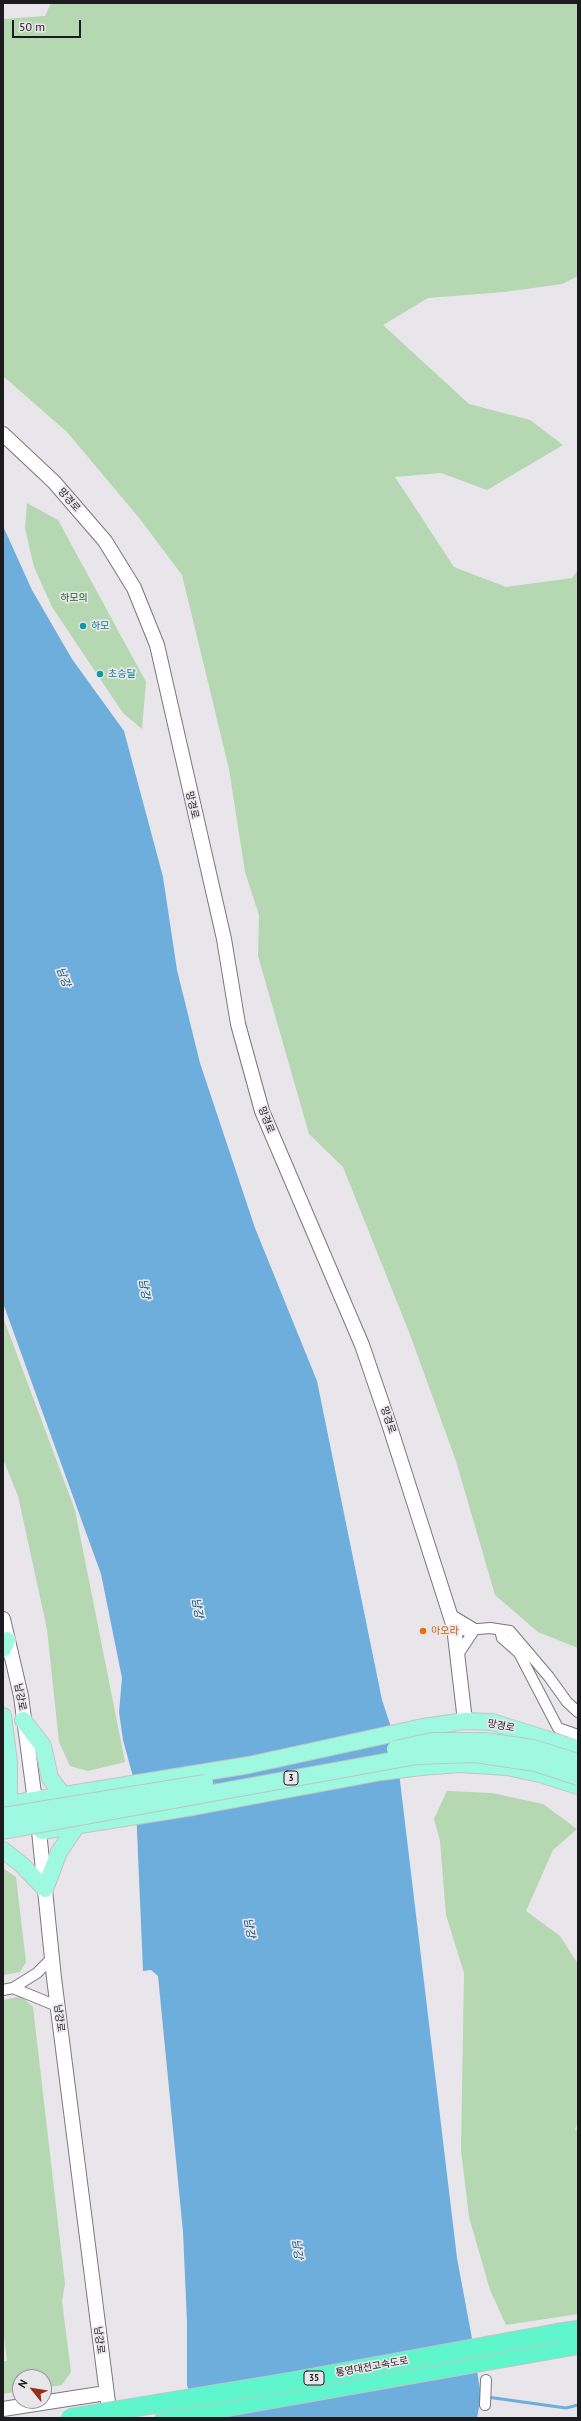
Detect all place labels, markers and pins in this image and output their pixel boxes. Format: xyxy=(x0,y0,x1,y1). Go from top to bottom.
place label: 하모 xyxy=(91,620,109,632)
marker: 하모 xyxy=(78,621,88,631)
place label: 초승달 xyxy=(108,668,136,680)
marker: 초승달 xyxy=(95,669,105,679)
place label: 아오라 xyxy=(431,1625,459,1637)
marker: 아오라 xyxy=(418,1626,428,1636)

